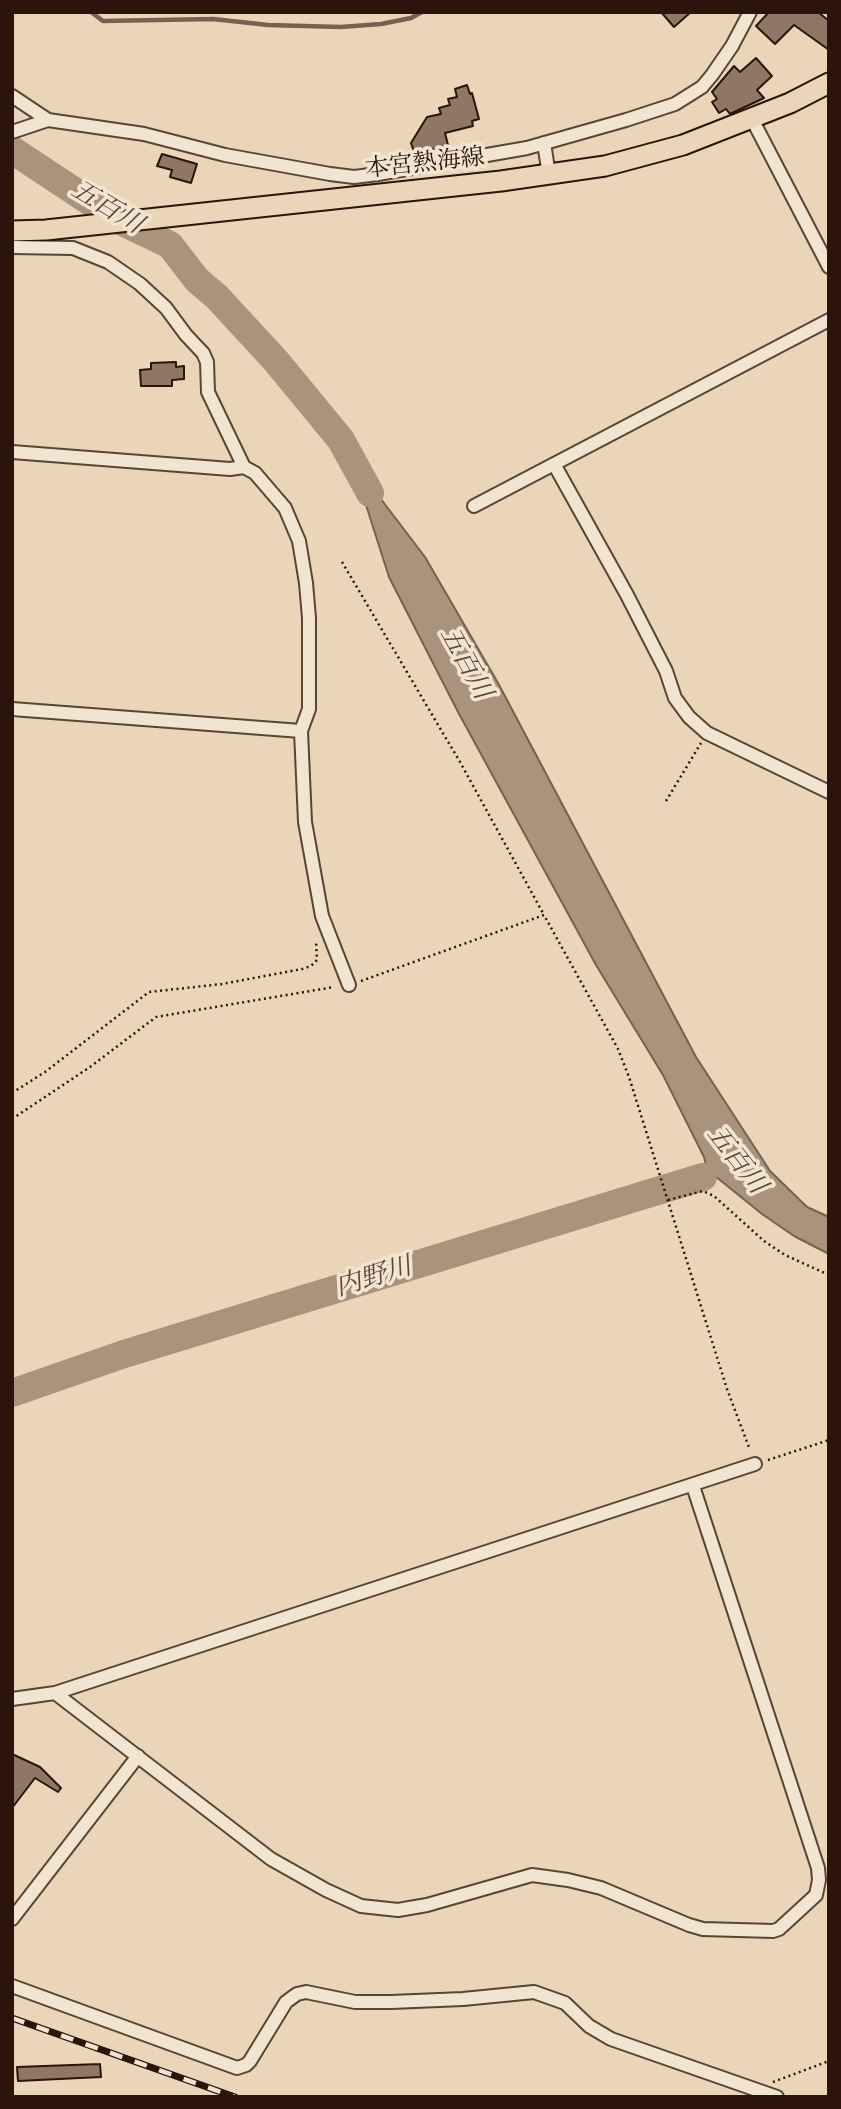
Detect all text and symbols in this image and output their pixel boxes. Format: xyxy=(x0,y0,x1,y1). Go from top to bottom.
street label: 本宮熱海線 xyxy=(364,144,486,186)
water label: 五百川 xyxy=(65,176,147,242)
water label: 五百川 xyxy=(431,622,497,706)
water label: 五百川 xyxy=(699,1121,771,1201)
water label: 内野川 xyxy=(332,1253,416,1305)

